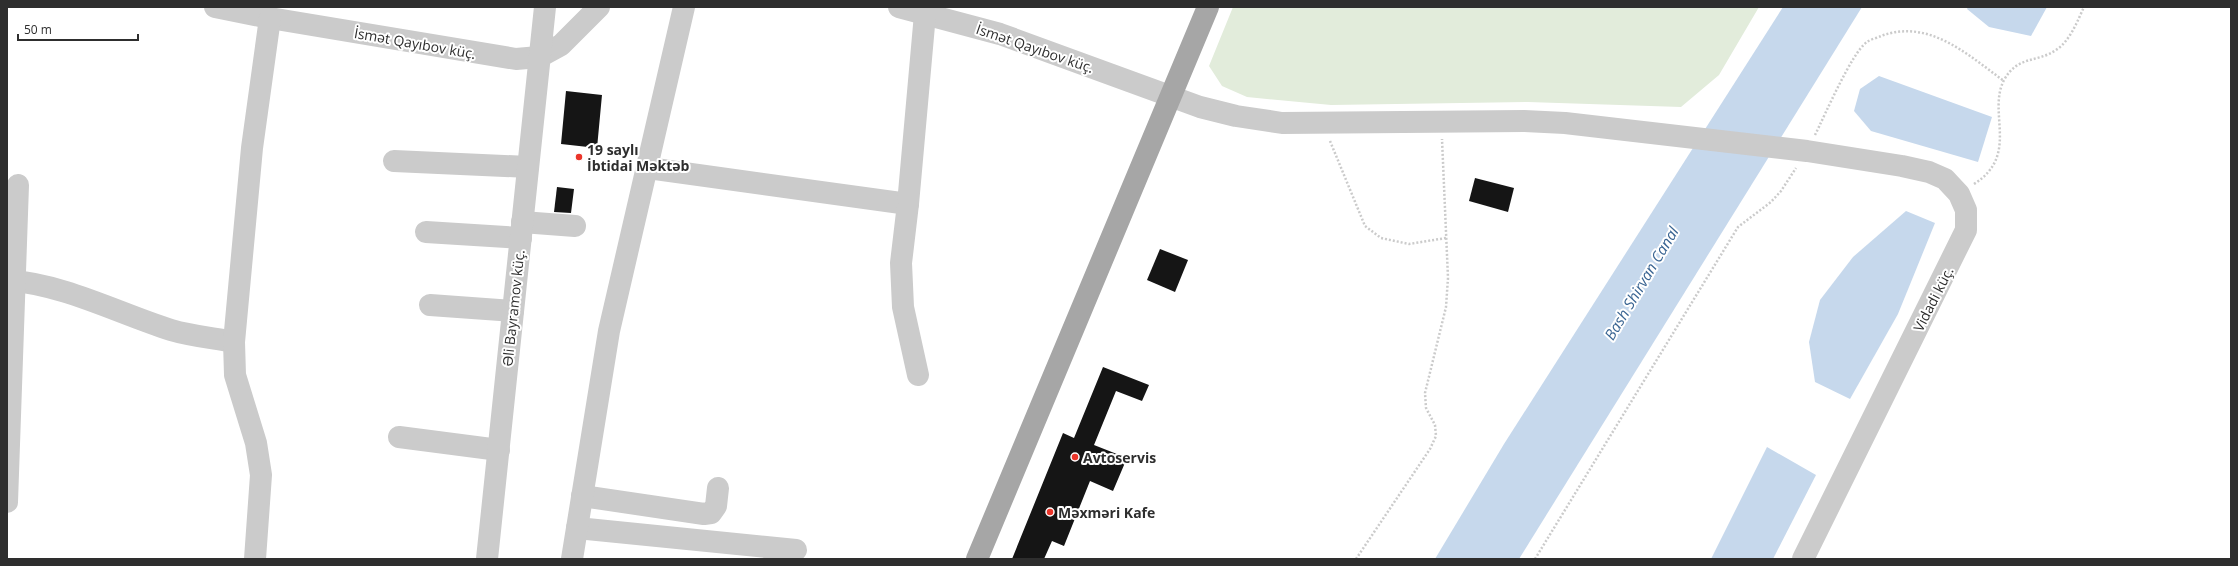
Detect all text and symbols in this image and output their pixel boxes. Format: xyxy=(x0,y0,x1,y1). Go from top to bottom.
scale bar xyxy=(18,16,138,42)
street label: İsmət Qayıbov küç. xyxy=(974,19,1096,77)
text: 50 m xyxy=(24,21,52,38)
street label: İsmət Qayıbov küç. xyxy=(353,23,477,63)
place label: 19 saylı İbtidai Məktəb xyxy=(587,140,690,175)
marker: 19 saylı İbtidai Məktəb xyxy=(574,152,584,162)
water label: Bash Shirvan Canal xyxy=(1599,222,1683,343)
street label: Əli Bayramov küç. xyxy=(497,249,529,367)
street label: Vidadi küç. xyxy=(1909,263,1957,335)
place label: Avtoservis xyxy=(1083,448,1156,467)
marker: Avtoservis xyxy=(1070,452,1080,462)
place label: Məxməri Kafe xyxy=(1058,503,1155,522)
marker: Məxməri Kafe xyxy=(1045,507,1055,517)

